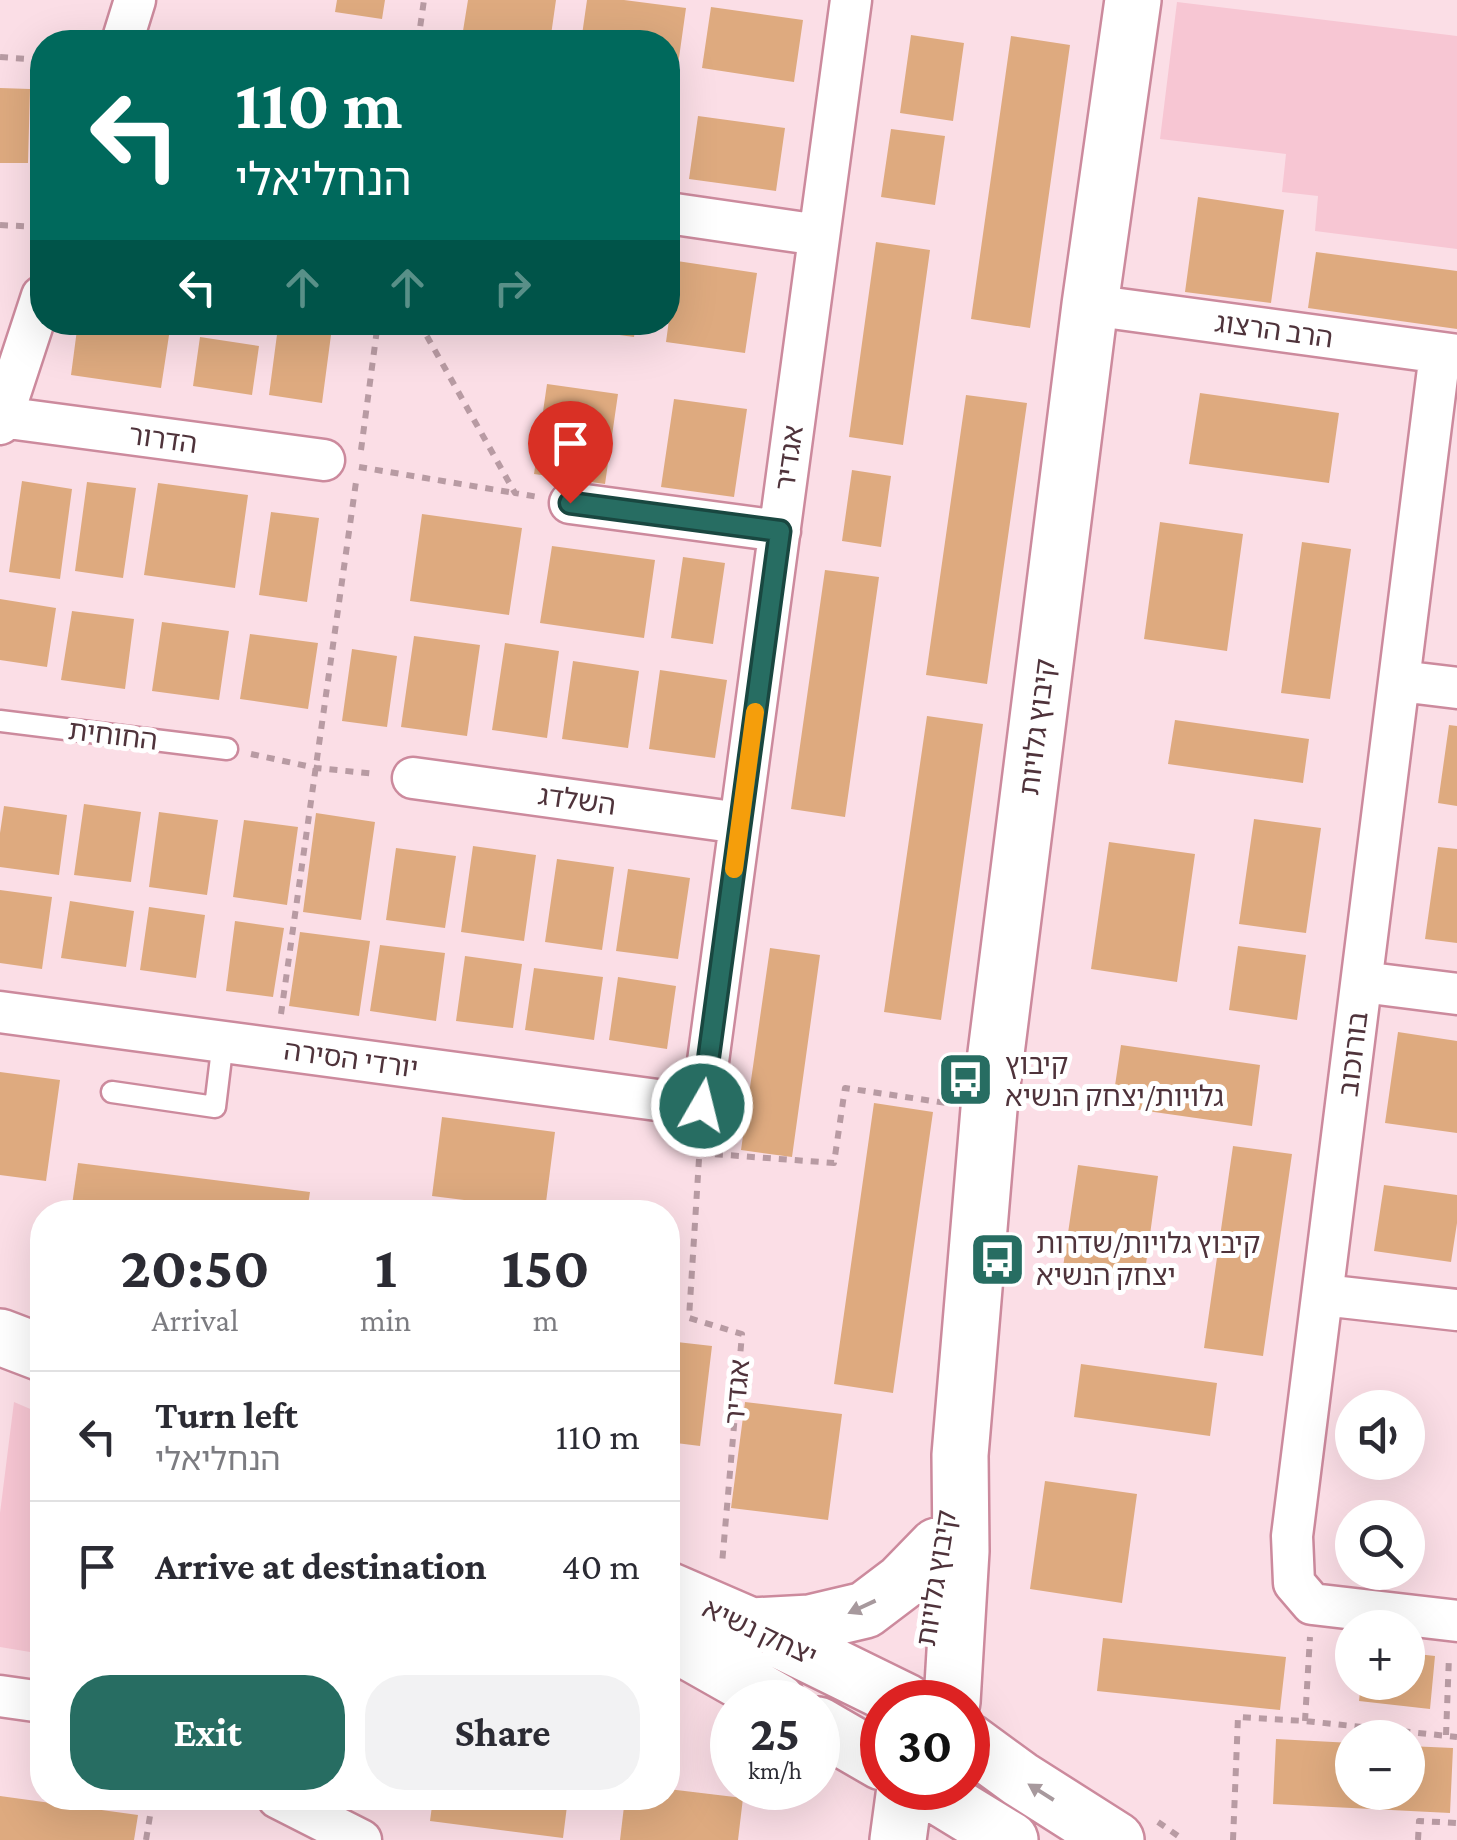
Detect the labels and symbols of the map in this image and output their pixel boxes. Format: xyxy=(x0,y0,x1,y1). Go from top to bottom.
street label: הרב הרצוג xyxy=(1213,306,1335,354)
pin xyxy=(528,401,613,504)
street label: הדרור xyxy=(127,419,199,459)
street label: אגדיר xyxy=(769,423,809,493)
street label: קיבוץ גלויות xyxy=(1013,657,1061,797)
street label: החוחית xyxy=(66,714,160,756)
street label: השלדג xyxy=(536,779,618,821)
street label: בורוכוב xyxy=(1332,1009,1374,1099)
street label: יורדי הסירה xyxy=(282,1034,420,1084)
place label: קיבוץ גלויות/יצחק הנשיא xyxy=(1005,1049,1224,1112)
bus stop icon: קיבוץ גלויות/יצחק הנשיא xyxy=(936,1050,996,1110)
position arrow xyxy=(650,1054,754,1158)
place label: קיבוץ גלויות/שדרות יצחק הנשיא xyxy=(1036,1228,1260,1291)
bus stop icon: קיבוץ גלויות/שדרות יצחק הנשיא xyxy=(967,1229,1027,1289)
street label: אגדיר xyxy=(719,1358,755,1426)
street label: קיבוץ גלויות xyxy=(910,1508,962,1648)
street label: יצחק נשיא xyxy=(698,1592,822,1672)
one-way arrow xyxy=(848,1599,877,1615)
speed limit sign: 30 xyxy=(860,1680,990,1810)
one-way arrow xyxy=(1027,1784,1055,1801)

